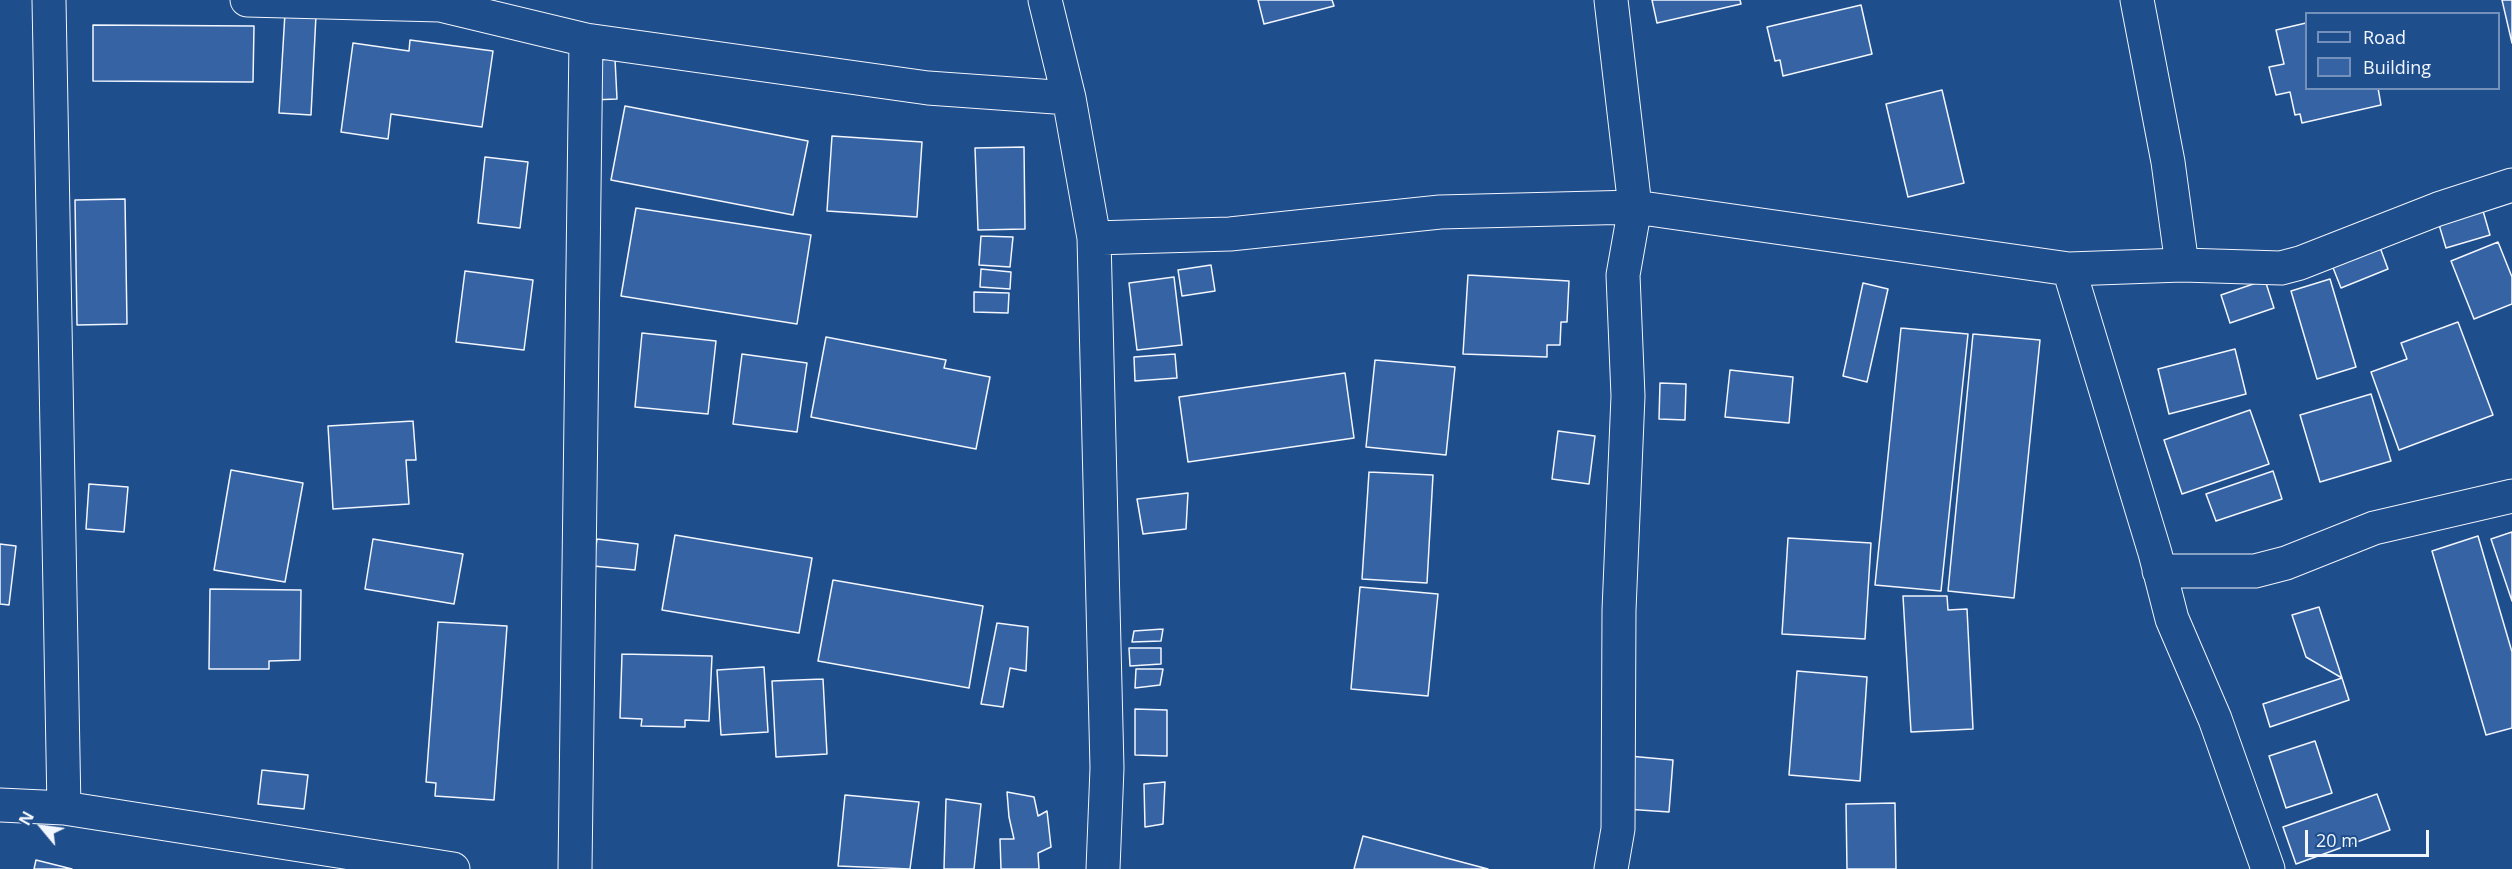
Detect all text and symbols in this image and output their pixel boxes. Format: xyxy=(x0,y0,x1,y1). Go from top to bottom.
legend xyxy=(2305,12,2500,90)
text: Road xyxy=(2363,25,2406,49)
text: Building xyxy=(2363,55,2431,79)
north arrow xyxy=(12,797,72,857)
text: N xyxy=(13,807,39,829)
scale bar xyxy=(2308,818,2432,856)
text: 20 m xyxy=(2316,828,2358,852)

